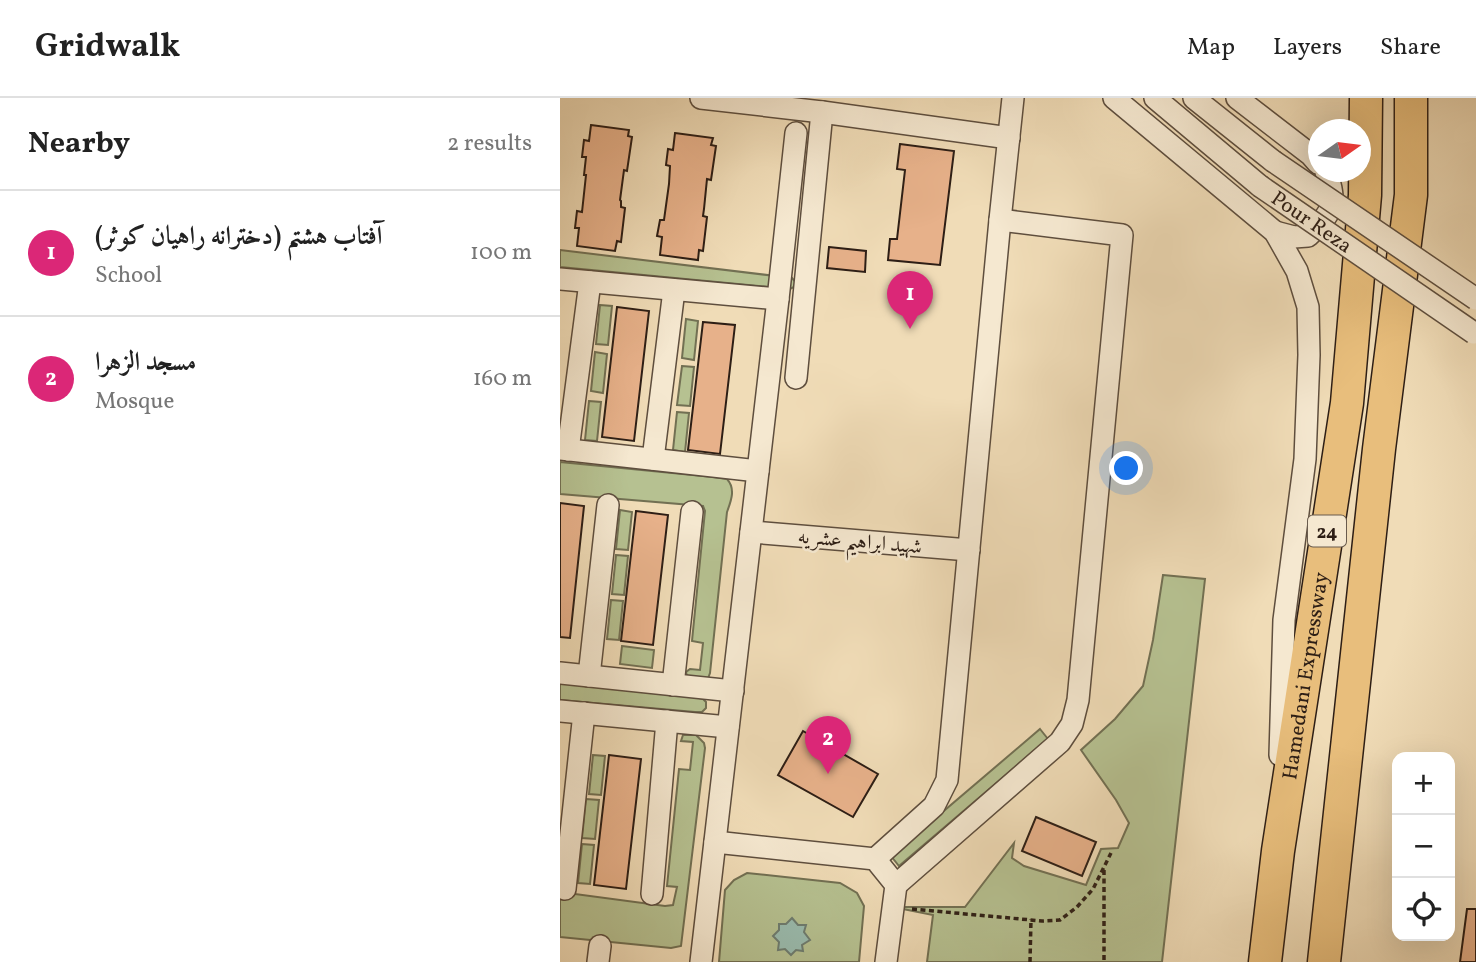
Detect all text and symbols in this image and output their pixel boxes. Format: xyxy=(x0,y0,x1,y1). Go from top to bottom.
text: Gridwalk xyxy=(35,25,180,71)
text: Map xyxy=(1187,31,1235,65)
text: Layers xyxy=(1273,31,1342,65)
text: Share xyxy=(1380,31,1441,65)
north arrow xyxy=(1308,119,1371,182)
text: Nearby xyxy=(28,123,130,165)
text: 2 results xyxy=(447,128,532,160)
street label: Pour Reza xyxy=(1265,185,1358,261)
text: آفتاب هشتم (دخترانه راهیان کوثر) xyxy=(95,219,382,255)
text: 1 xyxy=(46,237,56,269)
text: 100 m xyxy=(470,237,532,269)
text: School xyxy=(95,260,162,292)
pin: 1 xyxy=(887,271,933,329)
text: مسجد الزهرا xyxy=(95,345,196,381)
text: 2 xyxy=(45,363,57,395)
text: 160 m xyxy=(473,363,532,395)
text: Mosque xyxy=(95,386,174,418)
your location xyxy=(1109,451,1143,485)
road number: 24 xyxy=(1308,516,1346,546)
street label: شهید ابراهیم عشریه xyxy=(796,523,923,567)
street label: Hamedani Expressway xyxy=(1276,570,1337,782)
pin: 2 xyxy=(805,716,851,774)
map controls xyxy=(1392,752,1455,941)
button: + xyxy=(1392,752,1455,815)
button: − xyxy=(1392,815,1455,878)
button: locate xyxy=(1392,878,1455,941)

